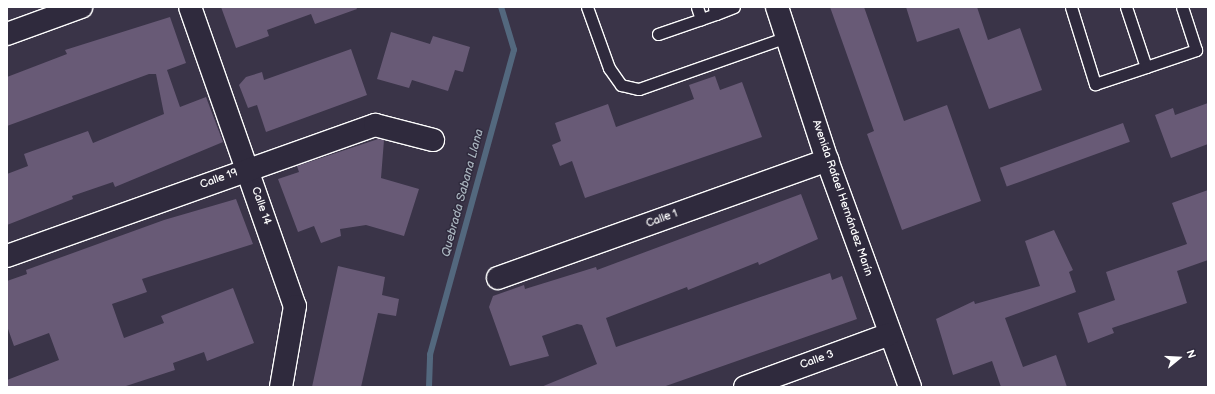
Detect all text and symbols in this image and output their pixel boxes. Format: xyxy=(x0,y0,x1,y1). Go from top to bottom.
street label: Avenida Rafael Hernández Marín xyxy=(809,118,875,278)
water label: Quebrada Sabana Llana xyxy=(439,127,487,259)
street label: Calle 19 xyxy=(198,166,240,192)
street label: Calle 14 xyxy=(248,185,274,227)
street label: Calle 1 xyxy=(644,207,680,231)
north arrow xyxy=(1159,338,1199,378)
street label: Calle 3 xyxy=(798,348,836,372)
text: N xyxy=(1183,348,1198,360)

